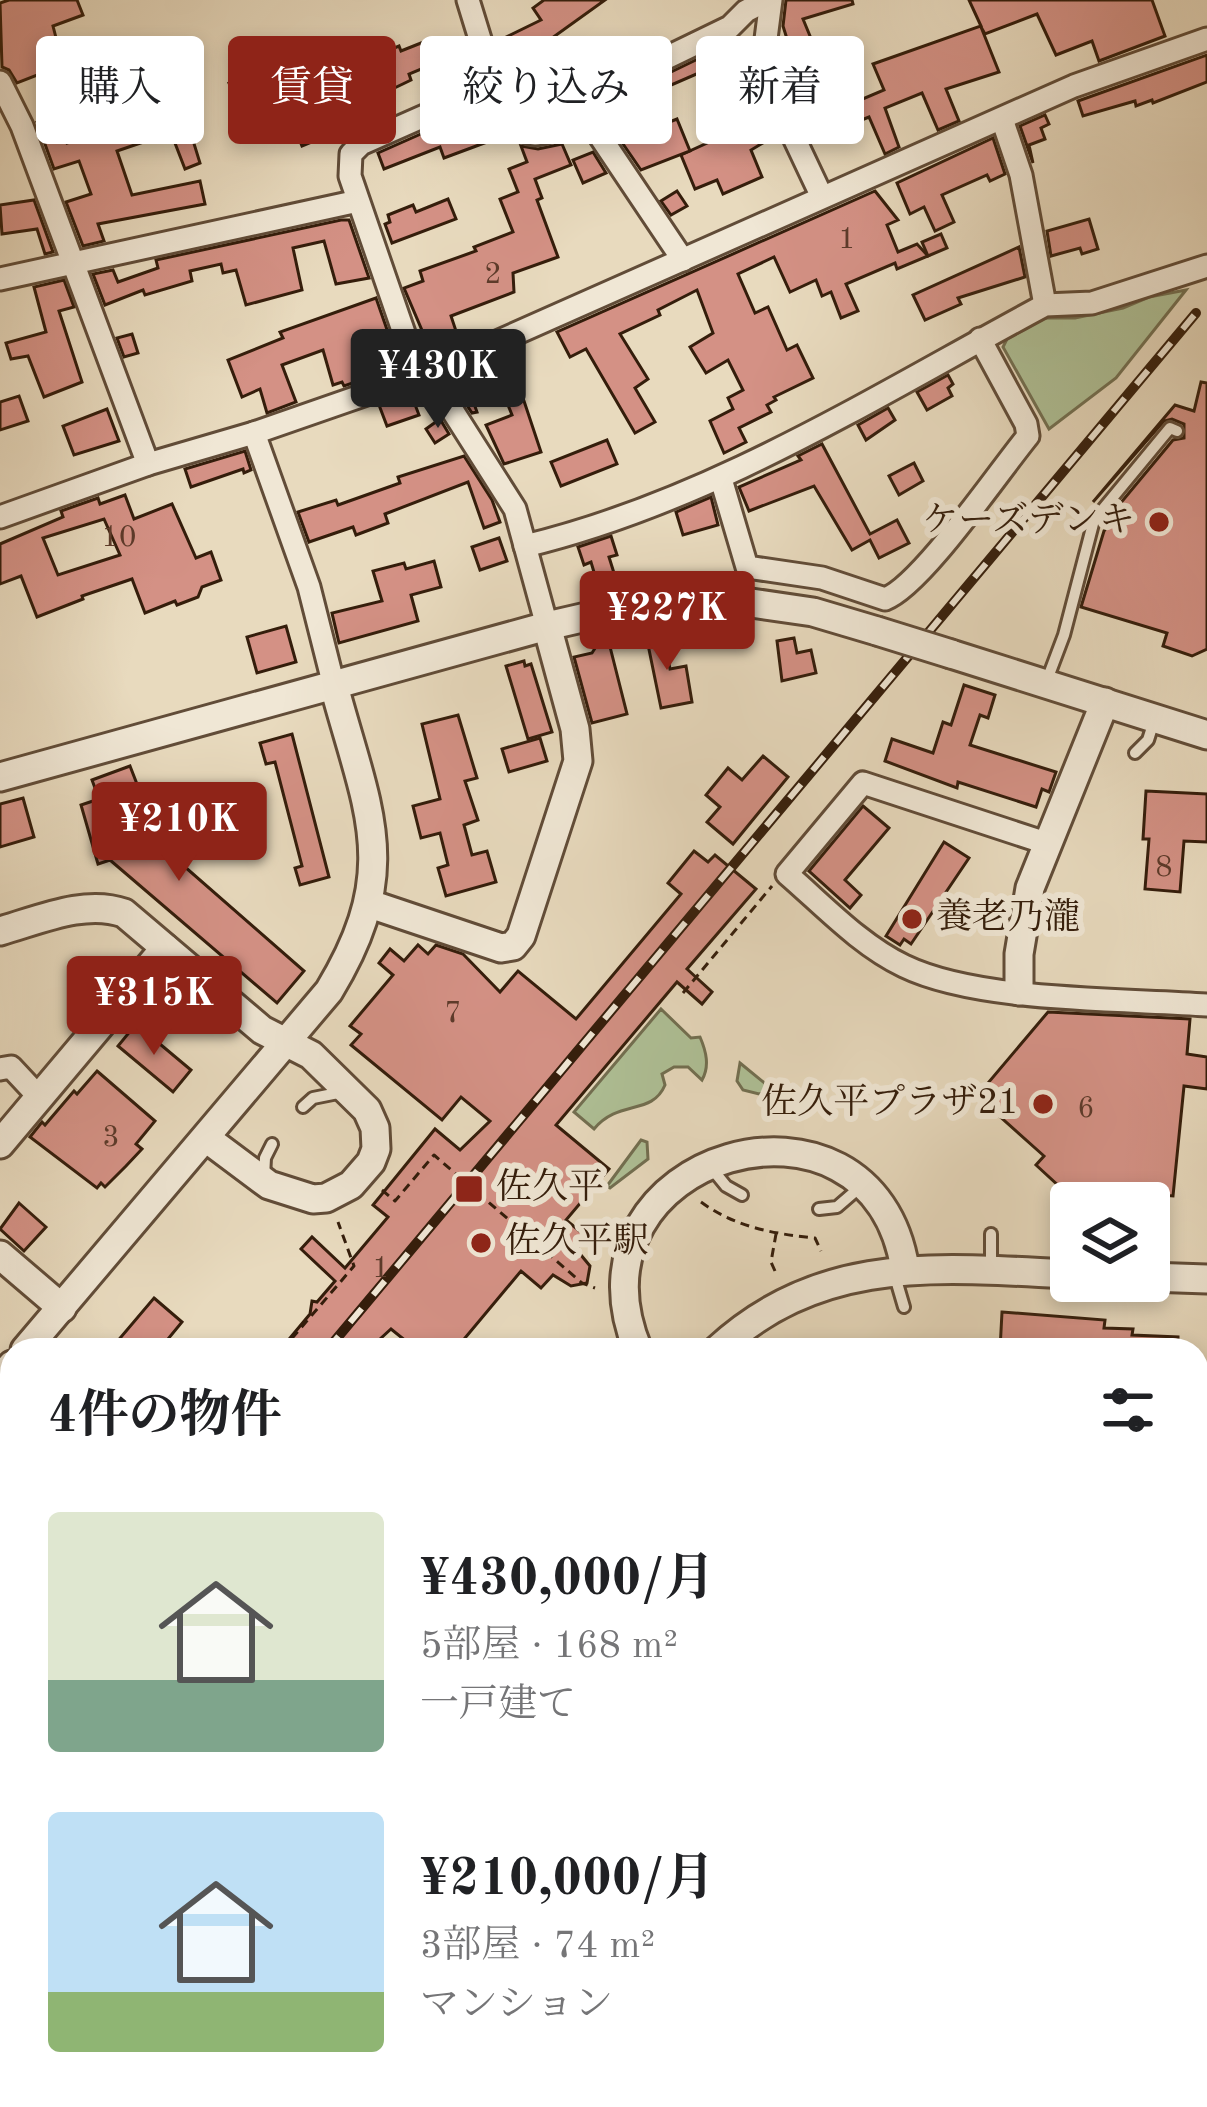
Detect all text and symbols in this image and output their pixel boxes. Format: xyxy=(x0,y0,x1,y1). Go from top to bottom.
chip: 購入 xyxy=(36,36,204,144)
chip: 賃貸 xyxy=(228,36,396,144)
chip: 絞り込み xyxy=(420,36,672,144)
chip: 新着 xyxy=(696,36,864,144)
house number: 1 xyxy=(838,225,856,255)
house number: 2 xyxy=(484,260,502,290)
pin: ¥430K xyxy=(354,329,522,431)
text: ¥430K xyxy=(378,348,498,387)
place label: ケーズデンキ xyxy=(922,501,1135,540)
marker: ケーズデンキ xyxy=(1146,509,1172,535)
house number: 10 xyxy=(102,523,136,553)
pin: ¥227K xyxy=(583,571,751,673)
text: ¥227K xyxy=(607,590,727,629)
pin: ¥210K xyxy=(95,782,263,884)
text: ¥210K xyxy=(119,801,239,840)
house number: 8 xyxy=(1155,853,1173,883)
place label: 養老乃瀧 xyxy=(936,897,1080,937)
marker: 養老乃瀧 xyxy=(899,906,925,932)
pin: ¥315K xyxy=(70,956,238,1058)
text: ¥315K xyxy=(94,975,214,1014)
house number: 7 xyxy=(444,999,462,1029)
place label: 佐久平プラザ21 xyxy=(761,1082,1019,1122)
marker: 佐久平プラザ21 xyxy=(1030,1091,1056,1117)
house number: 6 xyxy=(1077,1094,1095,1124)
house number: 3 xyxy=(102,1123,120,1153)
place label: 佐久平 xyxy=(496,1167,604,1207)
marker: 佐久平 xyxy=(453,1173,485,1205)
map controls xyxy=(1050,1182,1170,1302)
button: layers xyxy=(1050,1182,1170,1302)
place label: 佐久平駅 xyxy=(505,1221,649,1261)
marker: 佐久平駅 xyxy=(468,1230,494,1256)
house number: 1 xyxy=(372,1254,390,1284)
icon: filters xyxy=(1095,1377,1161,1443)
text: 4件の物件 xyxy=(48,1392,282,1443)
text: ¥430,000/月 xyxy=(420,1555,715,1606)
icon: home xyxy=(144,1560,288,1704)
text: 5部屋 · 168 m² xyxy=(420,1627,678,1666)
text: 一戸建て xyxy=(420,1686,576,1725)
text: ¥210,000/月 xyxy=(420,1855,715,1906)
icon: home xyxy=(144,1860,288,2004)
text: 3部屋 · 74 m² xyxy=(420,1927,655,1966)
text: マンション xyxy=(420,1986,613,2025)

